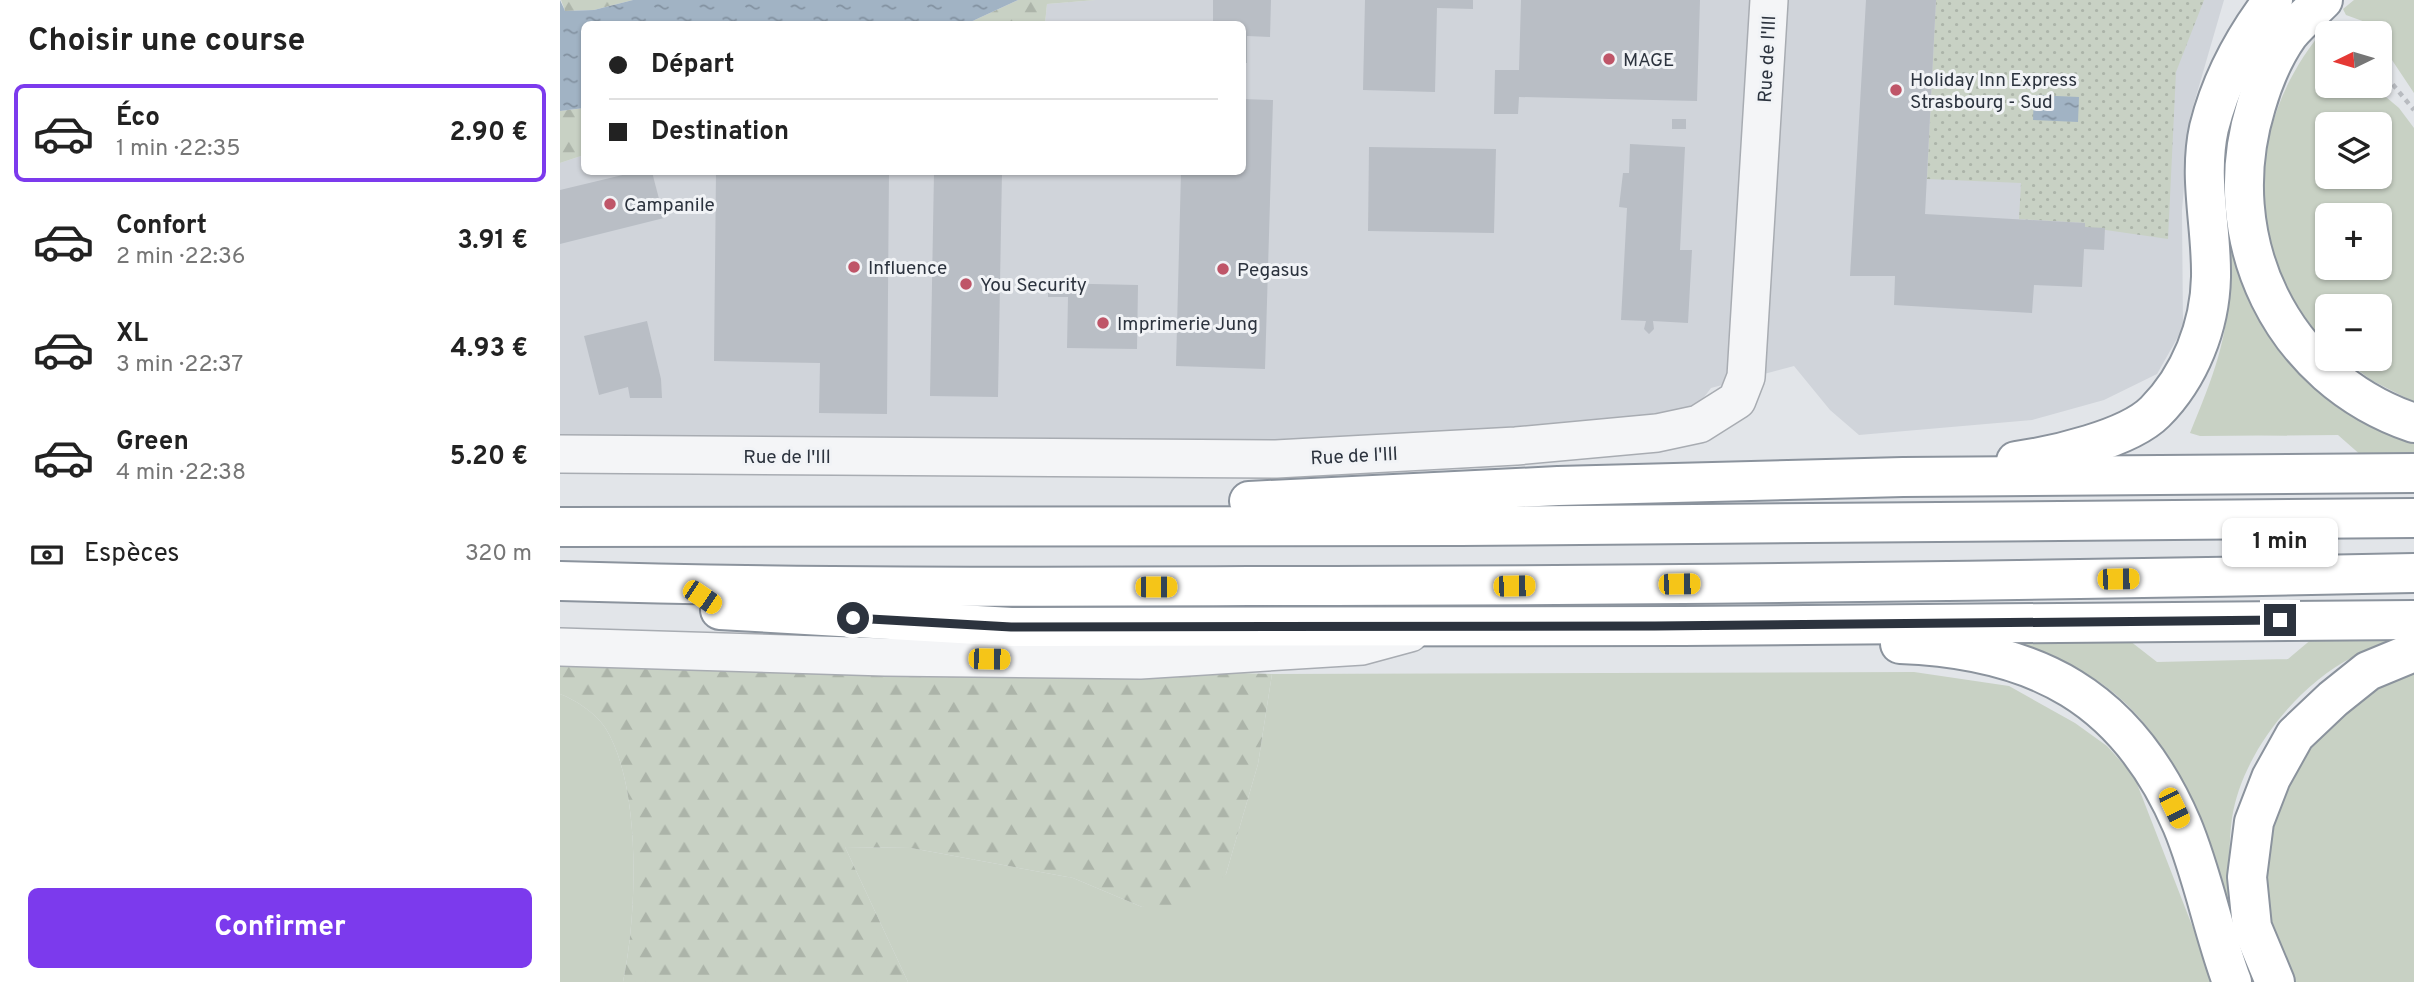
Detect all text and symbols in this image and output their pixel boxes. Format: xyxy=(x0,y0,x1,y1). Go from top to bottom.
street label: Rue de l'Ill xyxy=(1754,15,1782,103)
north arrow xyxy=(2315,21,2392,98)
map controls xyxy=(2315,21,2392,371)
text: Choisir une course xyxy=(28,22,305,62)
text: Départ xyxy=(651,49,735,82)
place label: MAGE xyxy=(1623,49,1674,73)
marker: MAGE xyxy=(1601,51,1617,67)
place label: Holiday Inn Express Strasbourg - Sud xyxy=(1910,69,2077,115)
marker: Holiday Inn Express Strasbourg - Sud xyxy=(1888,82,1904,98)
icon: car xyxy=(32,102,95,165)
text: Éco xyxy=(116,102,160,135)
button: layers xyxy=(2315,112,2392,189)
text: Destination xyxy=(651,116,789,149)
text: 2.90 € xyxy=(450,117,528,150)
text: 1 min · 22:35 xyxy=(116,135,241,164)
place label: Campanile xyxy=(624,194,715,218)
marker: Campanile xyxy=(602,196,618,212)
button: + xyxy=(2315,203,2392,280)
icon: car xyxy=(32,210,95,273)
text: Confort xyxy=(116,210,207,243)
text: 3.91 € xyxy=(457,225,528,258)
text: 2 min · 22:36 xyxy=(116,243,245,272)
place label: Influence xyxy=(868,257,947,281)
marker: Influence xyxy=(846,259,862,275)
place label: Pegasus xyxy=(1237,259,1309,283)
marker: Pegasus xyxy=(1215,261,1231,277)
place label: You Security xyxy=(980,274,1087,298)
marker: You Security xyxy=(958,276,974,292)
button: − xyxy=(2315,294,2392,371)
place label: Imprimerie Jung xyxy=(1117,313,1258,337)
marker: Imprimerie Jung xyxy=(1095,315,1111,331)
icon: car xyxy=(32,318,95,381)
text: XL xyxy=(116,318,148,351)
text: 4.93 € xyxy=(450,333,528,366)
text: 3 min · 22:37 xyxy=(116,351,243,380)
icon: car xyxy=(32,426,95,489)
text: Green xyxy=(116,426,189,459)
text: 5.20 € xyxy=(450,441,528,474)
street label: Rue de l'Ill xyxy=(1310,443,1398,471)
street label: Rue de l'Ill xyxy=(743,446,831,470)
text: 4 min · 22:38 xyxy=(116,459,246,488)
callout: 1 min xyxy=(2222,518,2338,568)
text: 1 min xyxy=(2252,528,2308,557)
icon: cash xyxy=(28,536,66,574)
text: Espèces xyxy=(84,538,180,571)
text: 320 m xyxy=(465,540,532,569)
car xyxy=(2097,568,2140,590)
car xyxy=(1658,573,1701,595)
car xyxy=(1493,575,1536,597)
car xyxy=(679,577,726,617)
car xyxy=(1136,577,1178,598)
route start xyxy=(837,602,869,634)
route end xyxy=(2264,604,2296,636)
car xyxy=(968,648,1011,670)
car xyxy=(2156,785,2193,831)
button: Confirmer xyxy=(28,888,532,968)

